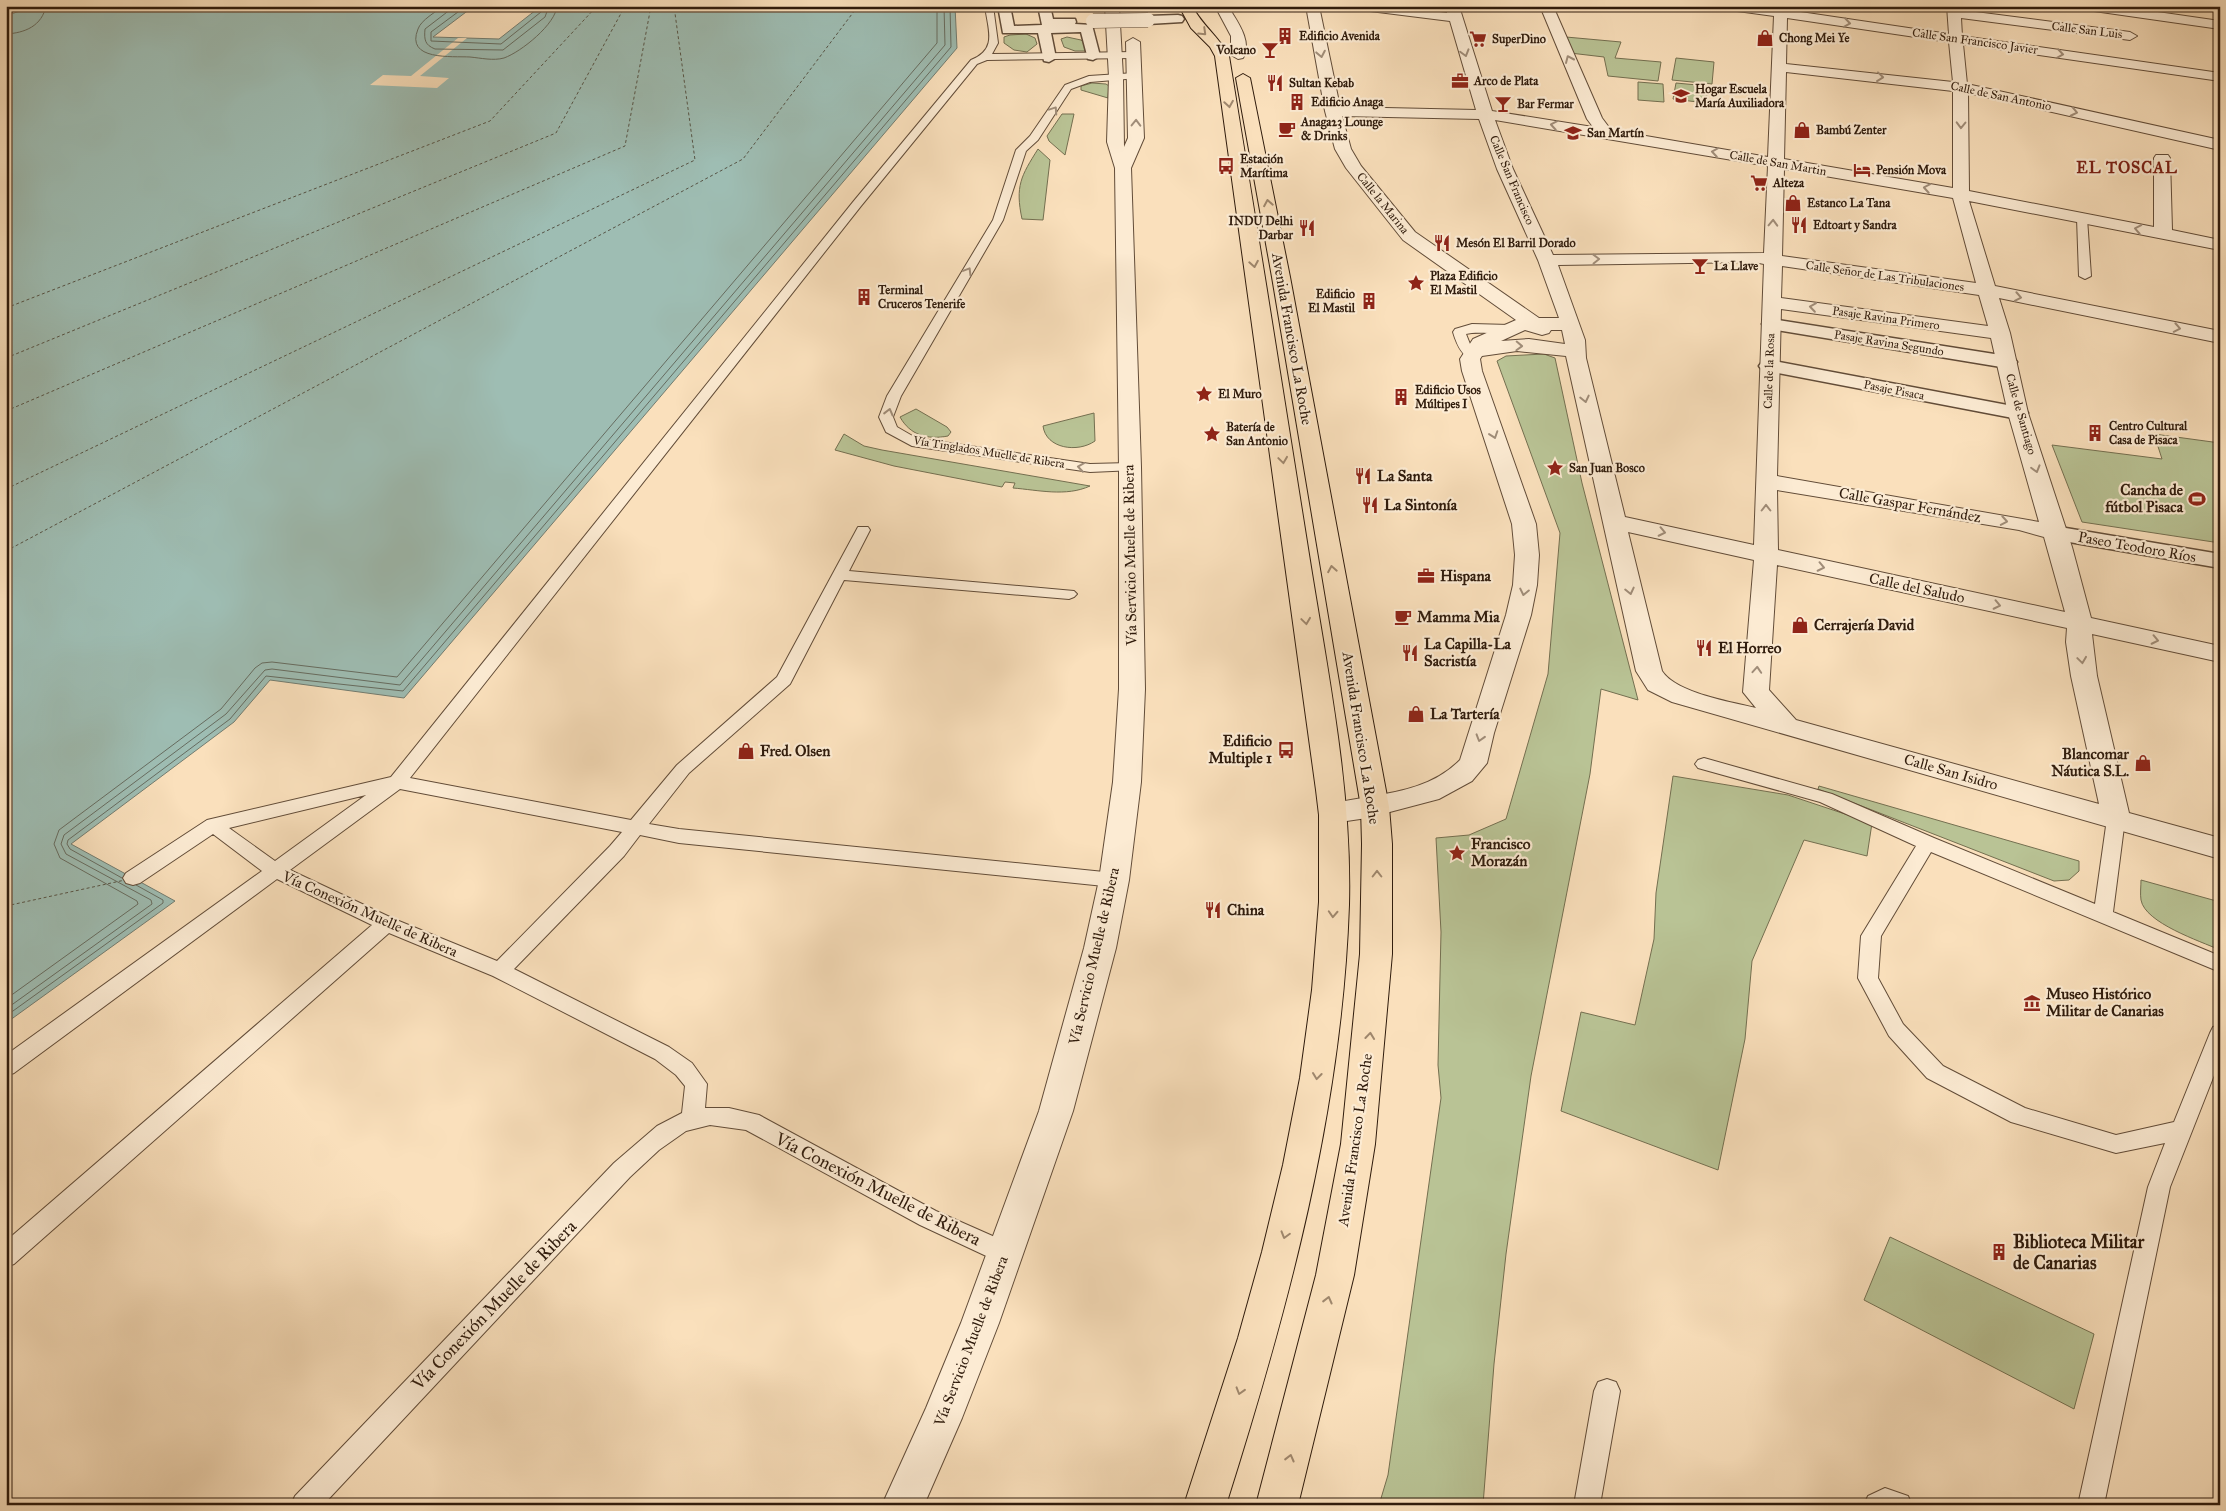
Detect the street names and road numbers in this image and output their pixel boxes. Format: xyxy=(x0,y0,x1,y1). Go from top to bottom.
street label: Calle San Luis xyxy=(2051,19,2123,41)
street label: Calle San Francisco Javier xyxy=(1911,25,2039,58)
street label: Calle de San Antonio xyxy=(1949,78,2053,114)
street label: Calle San Francisco xyxy=(1487,133,1537,227)
street label: Calle de San Martin xyxy=(1729,148,1828,178)
street label: Calle la Marina xyxy=(1354,169,1413,237)
street label: Avenida Francisco La Roche xyxy=(1268,251,1316,426)
street label: Calle Señor de Las Tribulaciones xyxy=(1805,258,1965,294)
street label: Pasaje Ravina Primero xyxy=(1831,304,1941,332)
street label: Pasaje Ravina Segundo xyxy=(1833,327,1945,360)
street label: Calle de la Rosa xyxy=(1761,332,1777,409)
street label: Calle de Santiago xyxy=(2002,372,2039,456)
street label: Pasaje Pisaca xyxy=(1863,377,1926,403)
street label: Vía Tinglados Muelle de Ribera xyxy=(911,433,1067,472)
street label: Vía Servicio Muelle de Ribera xyxy=(1119,464,1141,647)
street label: Calle Gaspar Fernández xyxy=(1837,484,1983,526)
street label: Paseo Teodoro Ríos xyxy=(2077,528,2197,566)
street label: Calle del Saludo xyxy=(1868,569,1967,607)
street label: Avenida Francisco La Roche xyxy=(1338,650,1384,826)
street label: Calle San Isidro xyxy=(1902,750,2000,794)
street label: Vía Servicio Muelle de Ribera xyxy=(1065,865,1123,1047)
street label: Vía Conexión Muelle de Ribera xyxy=(279,867,461,961)
street label: Avenida Francisco La Roche xyxy=(1334,1052,1376,1229)
street label: Vía Conexión Muelle de Ribera xyxy=(771,1127,985,1251)
street label: Vía Conexión Muelle de Ribera xyxy=(406,1215,581,1395)
street label: Vía Servicio Muelle de Ribera xyxy=(930,1253,1012,1430)

